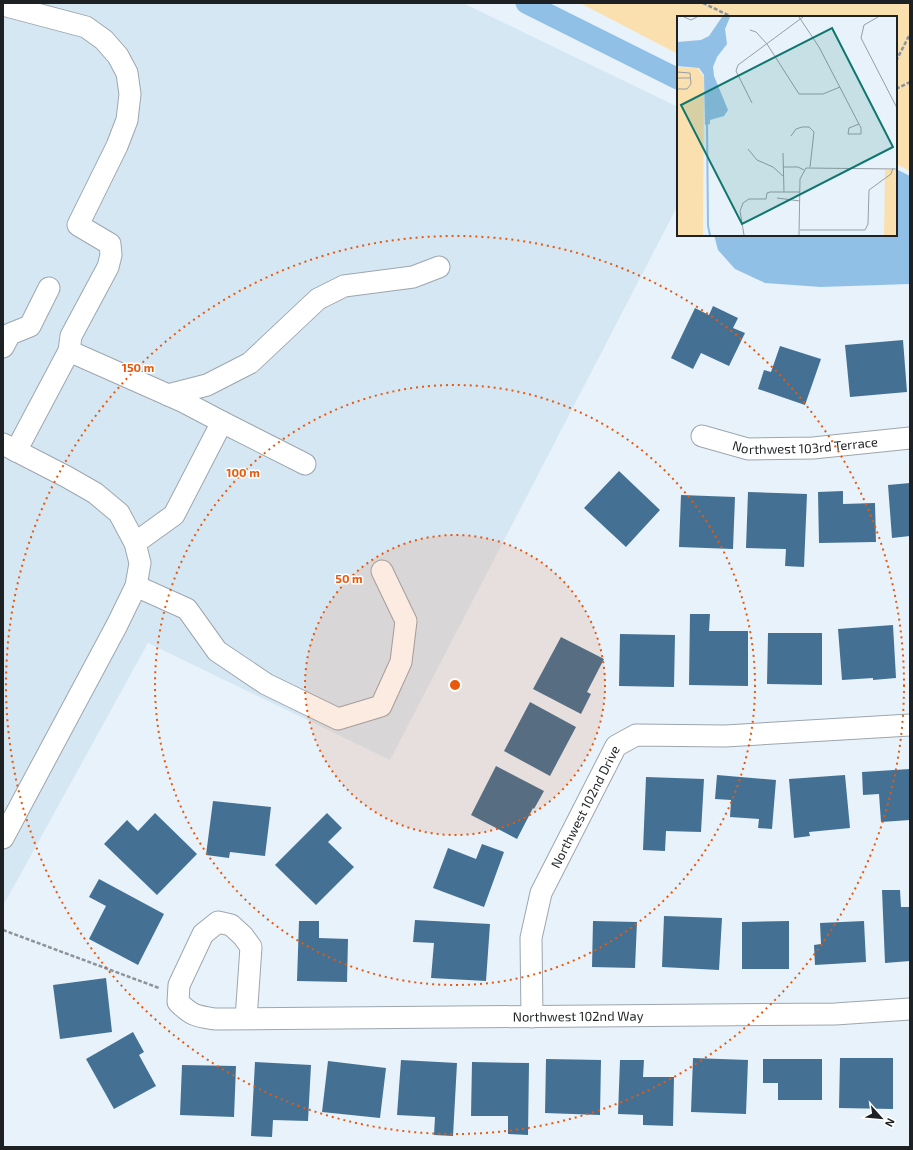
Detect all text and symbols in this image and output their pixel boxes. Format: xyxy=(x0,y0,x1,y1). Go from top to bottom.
inset map xyxy=(677,16,897,236)
text: 150 m xyxy=(122,360,154,374)
street label: Northwest 103rd Terrace xyxy=(731,433,879,457)
text: 100 m xyxy=(226,465,260,479)
text: 50 m xyxy=(335,571,363,585)
centre of rings xyxy=(448,678,462,692)
street label: Northwest 102nd Drive xyxy=(547,743,623,871)
street label: Northwest 102nd Way xyxy=(513,1008,644,1025)
north arrow xyxy=(861,1098,901,1138)
text: N xyxy=(883,1116,898,1129)

